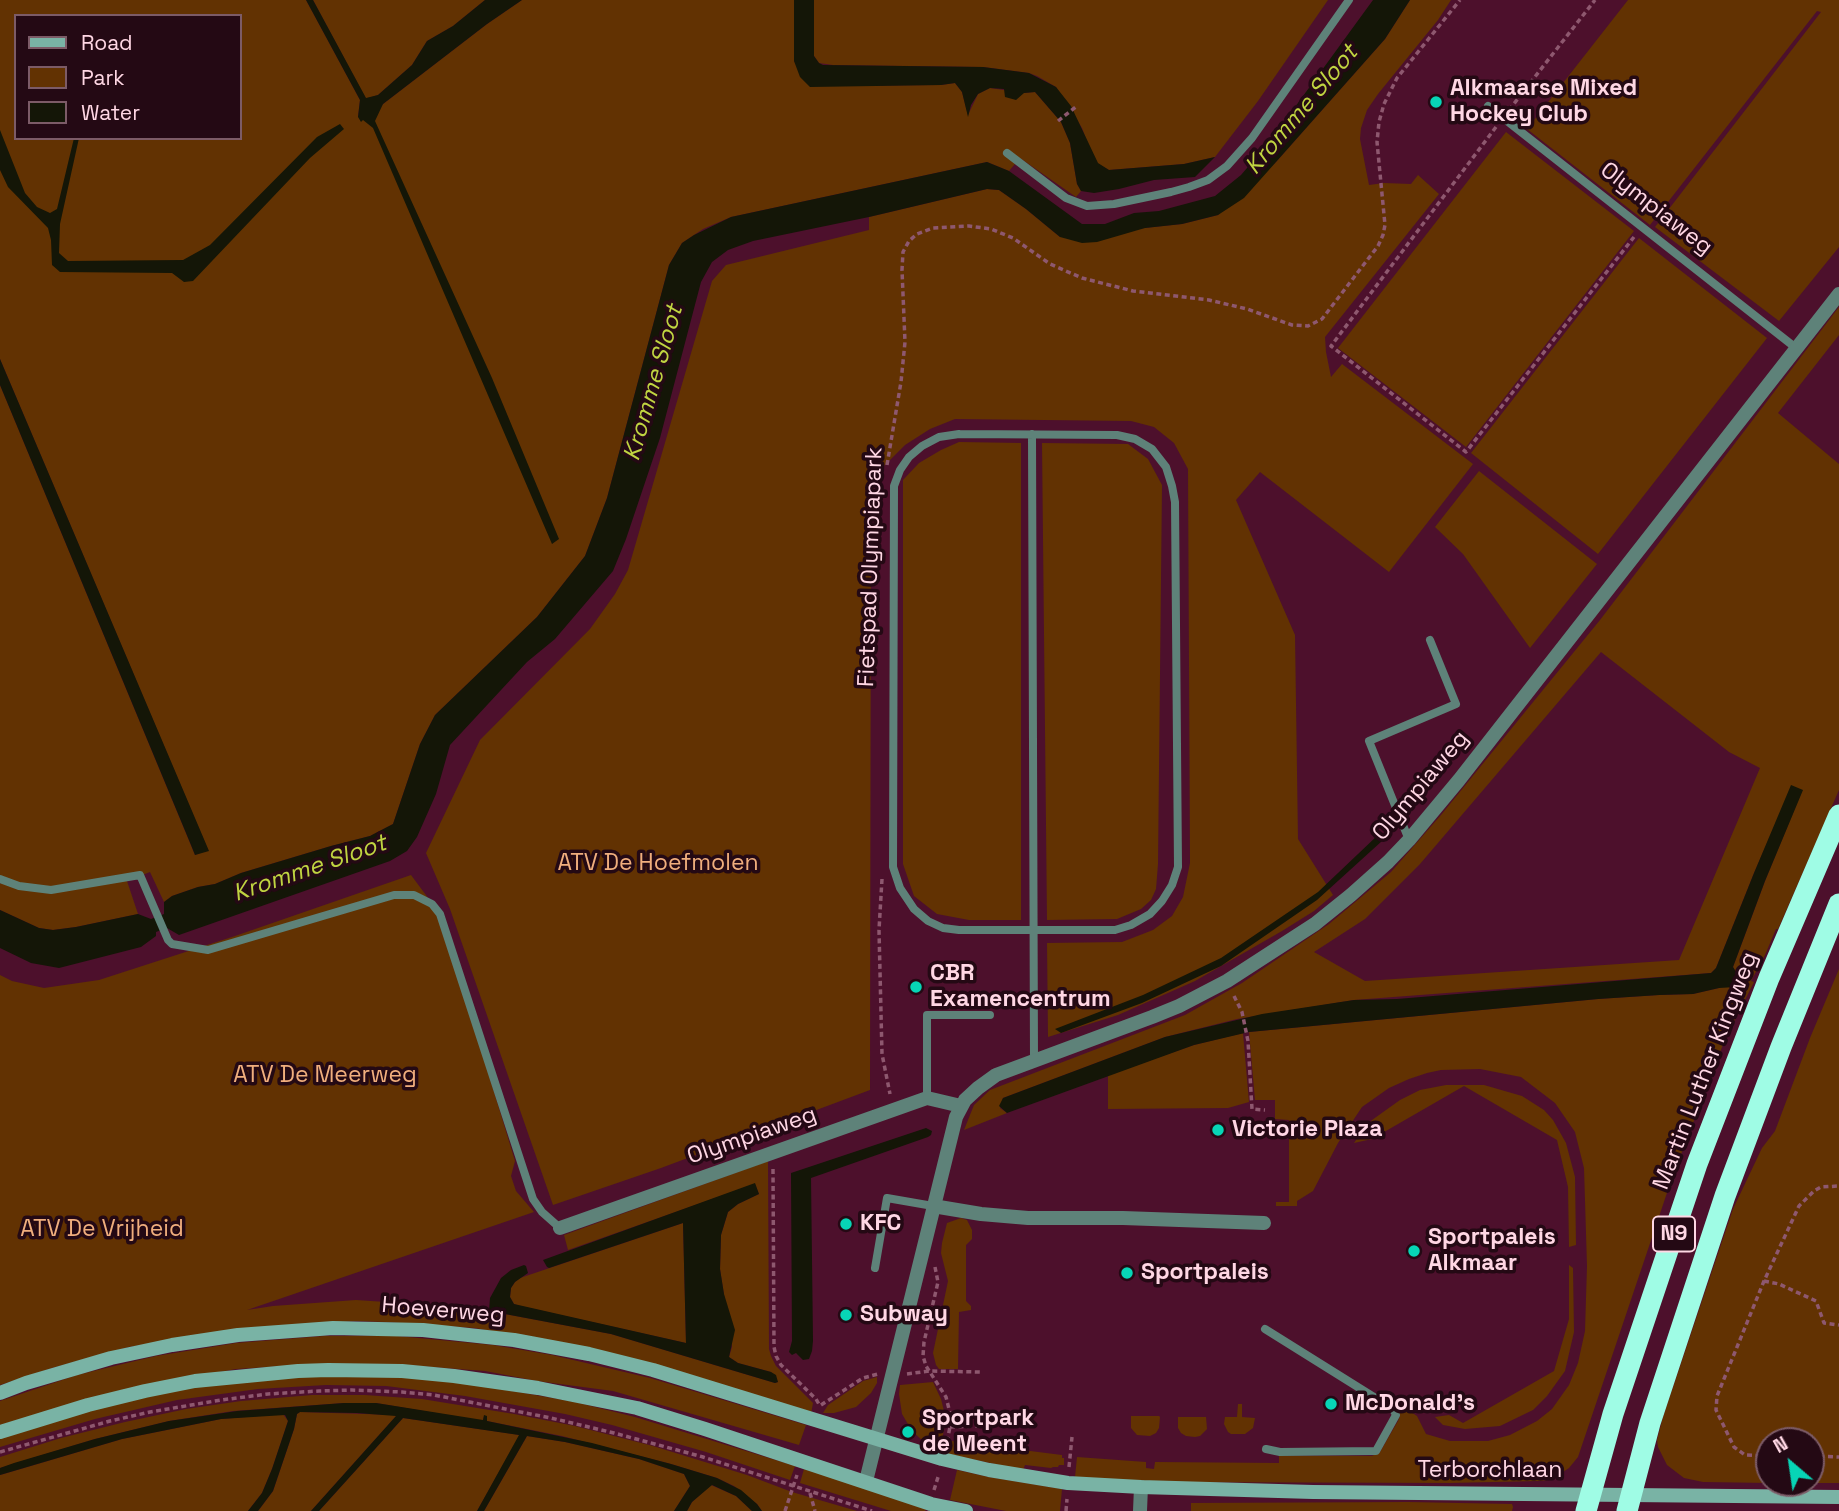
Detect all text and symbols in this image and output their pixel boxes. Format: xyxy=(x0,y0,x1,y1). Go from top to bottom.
legend xyxy=(14,14,242,140)
text: Road xyxy=(81,29,133,56)
water label: Kromme Sloot xyxy=(1239,39,1365,181)
text: Park xyxy=(81,64,125,91)
place label: Alkmaarse Mixed Hockey Club xyxy=(1450,75,1637,129)
marker: Alkmaarse Mixed Hockey Club xyxy=(1428,94,1444,110)
text: Water xyxy=(81,99,140,126)
street label: Olympiaweg xyxy=(1594,157,1718,261)
water label: Kromme Sloot xyxy=(618,302,690,464)
street label: Fietspad Olympiapark xyxy=(853,447,889,687)
street label: Olympiaweg xyxy=(1367,725,1475,847)
water label: Kromme Sloot xyxy=(229,829,391,909)
park label: ATV De Hoefmolen xyxy=(557,850,759,878)
street label: Martin Luther Kingweg xyxy=(1648,948,1764,1194)
place label: CBR Examencentrum xyxy=(930,960,1111,1014)
marker: CBR Examencentrum xyxy=(908,979,924,995)
park label: ATV De Meerweg xyxy=(233,1062,417,1090)
street label: Olympiaweg xyxy=(684,1101,820,1171)
place label: Victorie Plaza xyxy=(1232,1116,1382,1144)
marker: Victorie Plaza xyxy=(1210,1122,1226,1138)
place label: KFC xyxy=(860,1210,901,1238)
park label: ATV De Vrijheid xyxy=(20,1216,184,1244)
marker: KFC xyxy=(838,1216,854,1232)
road number: N9 xyxy=(1653,1216,1695,1252)
place label: Sportpaleis Alkmaar xyxy=(1428,1224,1556,1278)
marker: Sportpaleis Alkmaar xyxy=(1406,1243,1422,1259)
place label: Sportpaleis xyxy=(1141,1259,1269,1287)
marker: Sportpaleis xyxy=(1119,1265,1135,1281)
street label: Hoeverweg xyxy=(380,1292,506,1330)
place label: Subway xyxy=(860,1301,948,1329)
marker: Subway xyxy=(838,1307,854,1323)
place label: McDonald's xyxy=(1345,1390,1475,1418)
marker: McDonald's xyxy=(1323,1396,1339,1412)
place label: Sportpark de Meent xyxy=(922,1405,1034,1459)
marker: Sportpark de Meent xyxy=(900,1424,916,1440)
north arrow xyxy=(1755,1427,1825,1497)
text: N xyxy=(1769,1431,1792,1459)
street label: Terborchlaan xyxy=(1418,1457,1562,1485)

